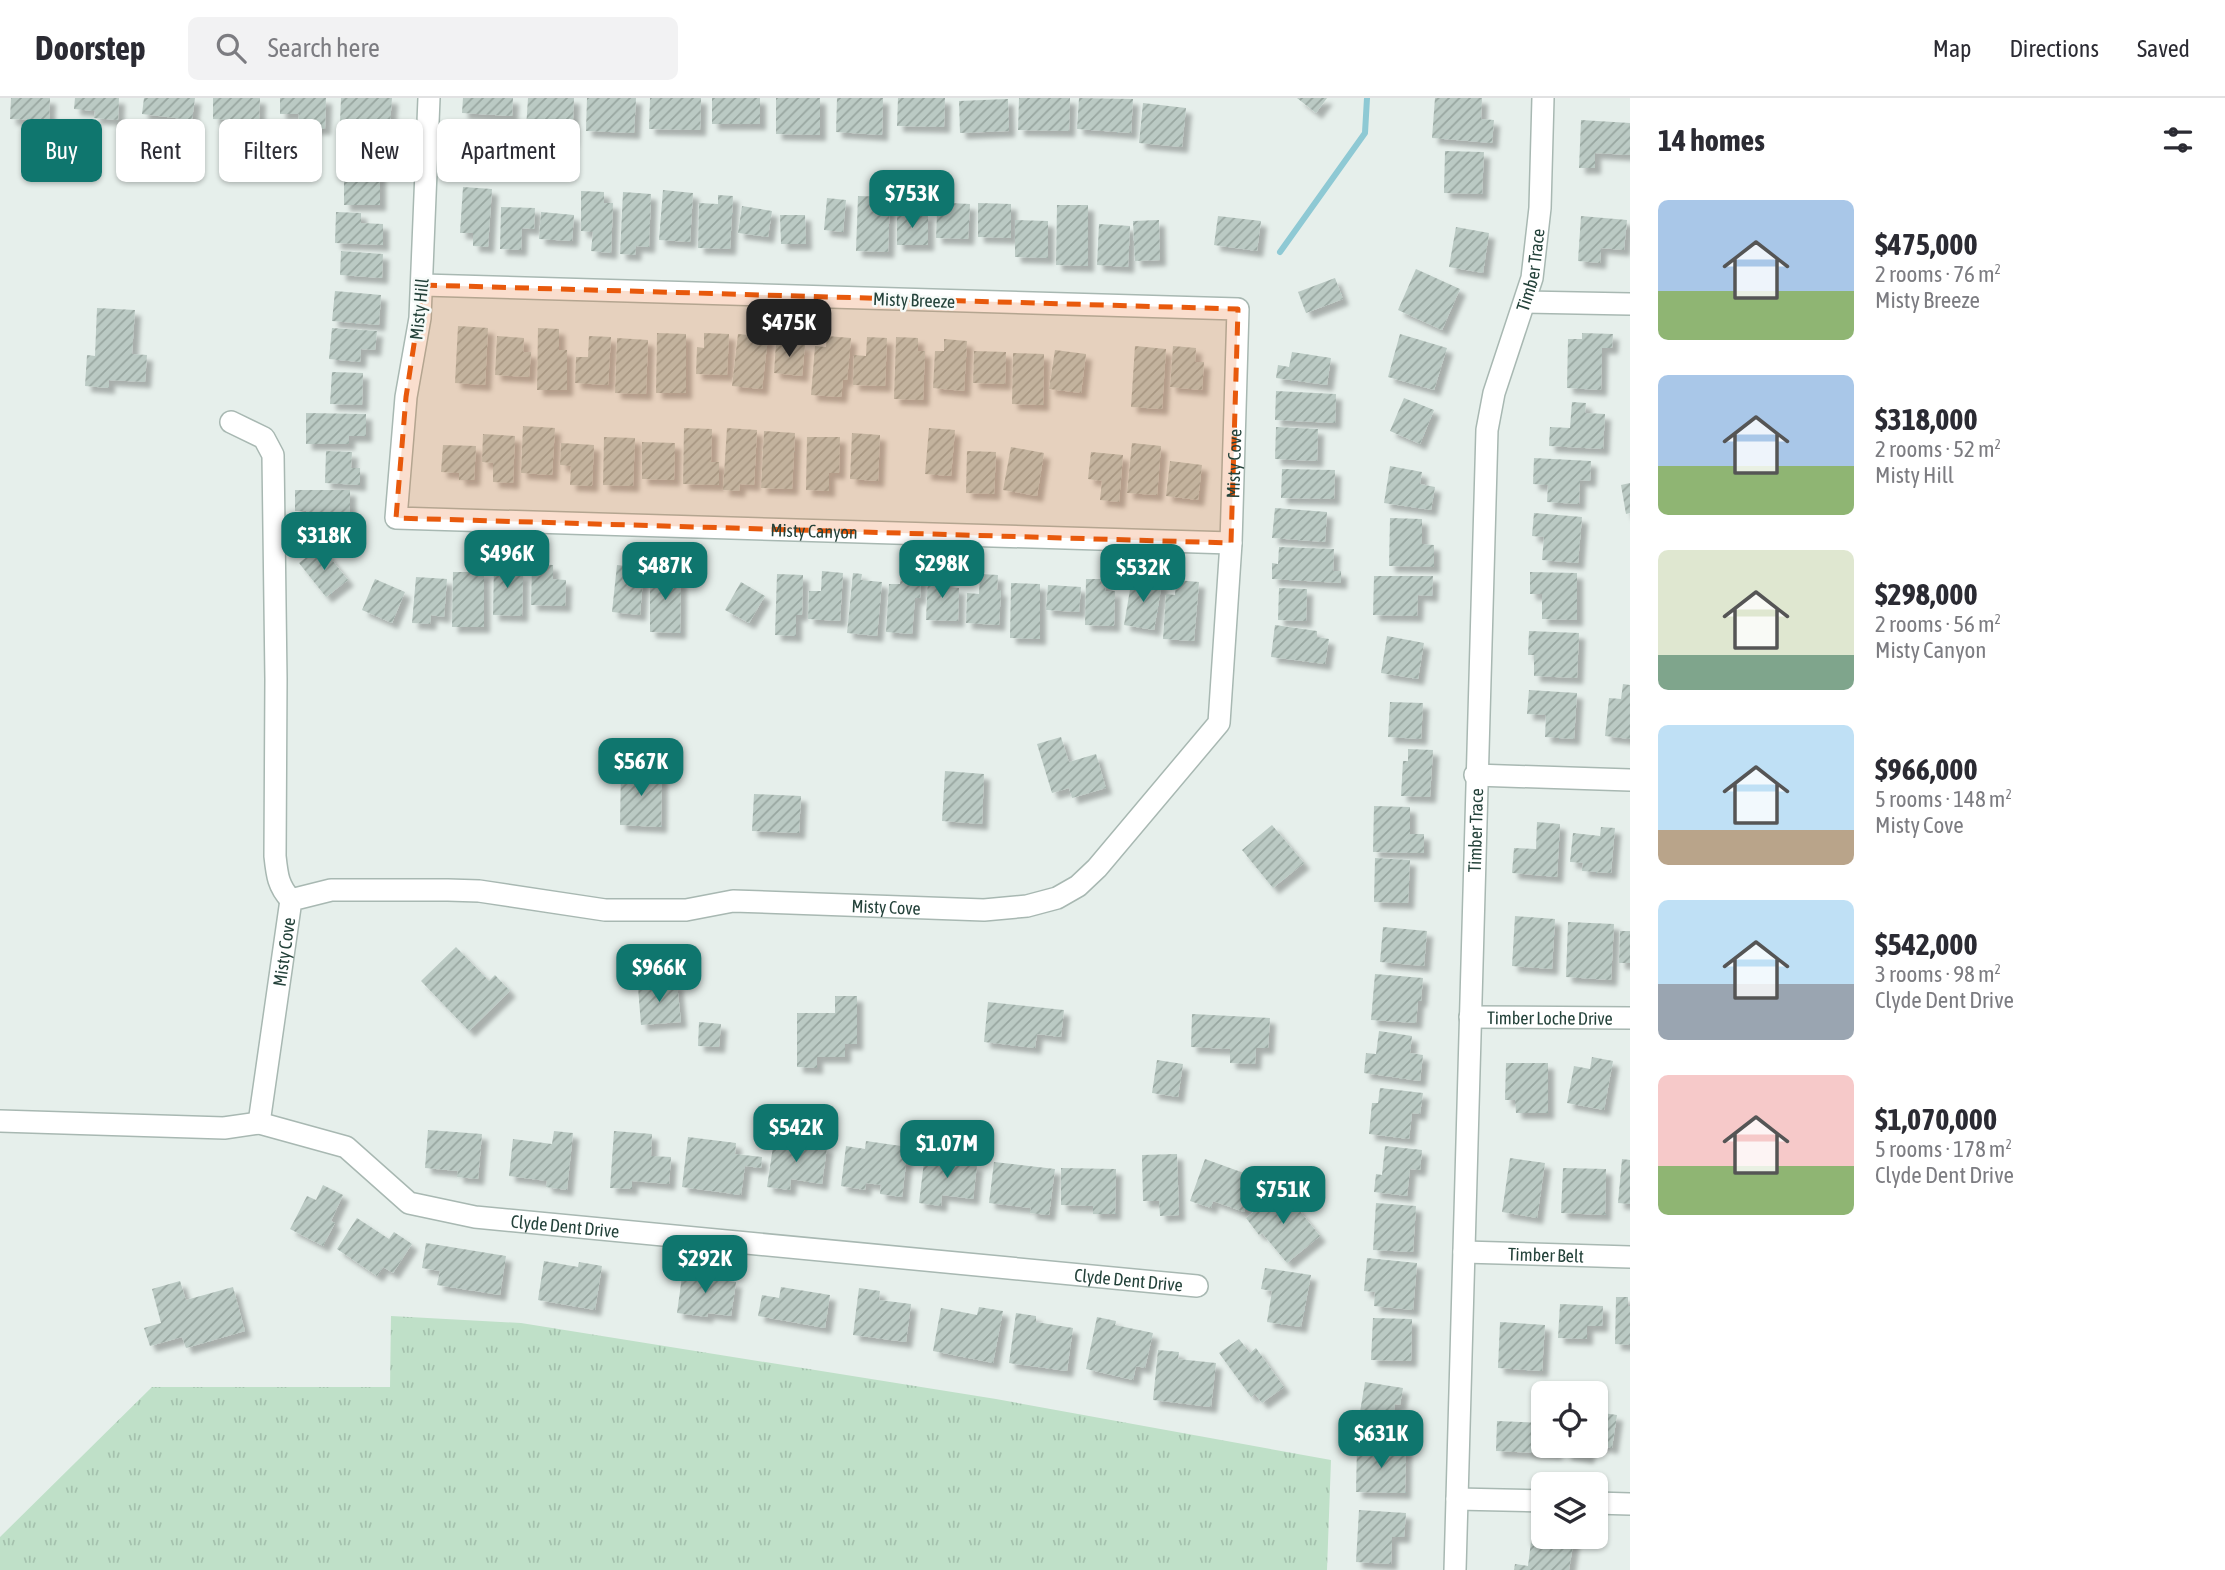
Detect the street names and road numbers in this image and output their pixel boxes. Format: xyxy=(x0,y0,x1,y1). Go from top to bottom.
street label: Timber Trace xyxy=(1511,227,1548,314)
street label: Misty Hill xyxy=(405,277,433,341)
street label: Misty Breeze xyxy=(873,288,955,312)
street label: Misty Cove xyxy=(1222,428,1245,499)
street label: Misty Canyon xyxy=(770,519,858,542)
street label: Timber Trace xyxy=(1463,788,1487,873)
street label: Misty Cove xyxy=(851,895,921,918)
street label: Misty Cove xyxy=(268,916,299,988)
street label: Timber Loche Drive xyxy=(1487,1007,1613,1028)
street label: Clyde Dent Drive xyxy=(510,1210,620,1241)
street label: Timber Belt xyxy=(1508,1243,1584,1266)
street label: Clyde Dent Drive xyxy=(1073,1264,1184,1295)

